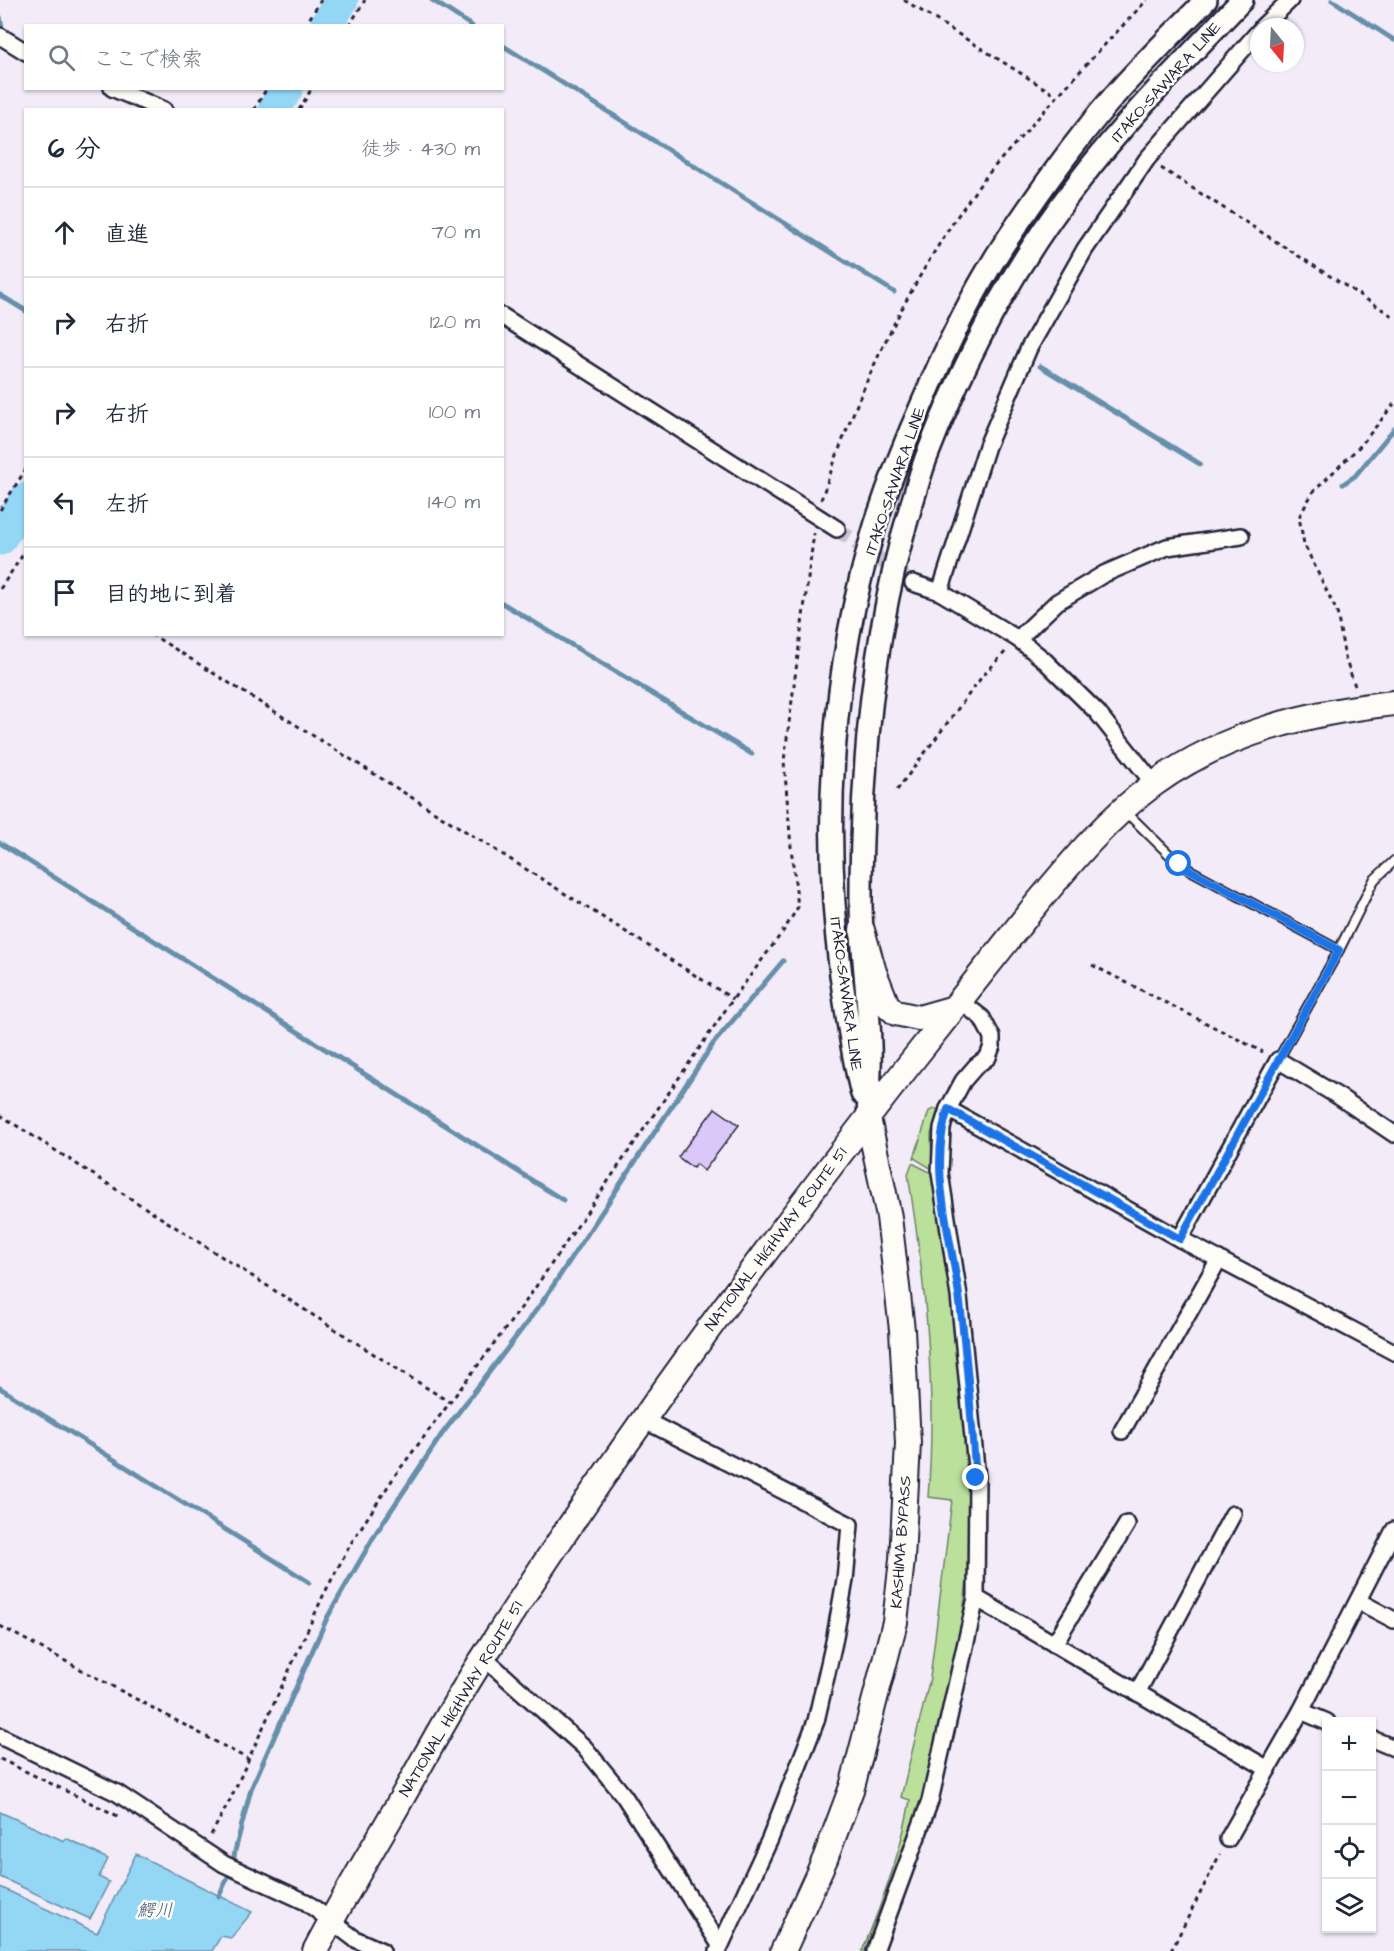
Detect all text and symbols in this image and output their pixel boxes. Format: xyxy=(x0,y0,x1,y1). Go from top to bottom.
street label: ITAKO-SAWARA LINE xyxy=(1106,17,1226,147)
north arrow xyxy=(1250,18,1304,72)
search box xyxy=(24,24,504,90)
icon: search xyxy=(45,41,78,74)
text: ここで検索 xyxy=(93,44,203,75)
text: 6 分 xyxy=(48,131,101,167)
text: 徒歩 · 430 m xyxy=(361,135,480,163)
icon: ahead xyxy=(48,216,81,249)
text: 70 m xyxy=(432,218,480,246)
text: 直進 xyxy=(105,219,149,250)
icon: right xyxy=(48,306,81,339)
text: 120 m xyxy=(430,308,480,336)
text: 右折 xyxy=(105,309,149,340)
icon: right xyxy=(48,396,81,429)
text: 100 m xyxy=(429,398,480,426)
text: 右折 xyxy=(105,399,149,430)
street label: ITAKO-SAWARA LINE xyxy=(859,404,931,558)
icon: left xyxy=(48,486,81,519)
text: 140 m xyxy=(428,488,480,516)
text: 左折 xyxy=(105,489,149,520)
icon: arrive xyxy=(48,576,81,609)
text: 目的地に到着 xyxy=(105,579,237,610)
route start xyxy=(1165,850,1191,876)
street label: ITAKO-SAWARA LINE xyxy=(824,916,868,1073)
street label: NATIONAL HIGHWAY ROUTE 51 xyxy=(700,1143,852,1335)
route end xyxy=(962,1464,988,1490)
street label: KASHIMA BYPASS xyxy=(885,1475,917,1609)
street label: NATIONAL HIGHWAY ROUTE 51 xyxy=(394,1597,528,1801)
map controls xyxy=(1322,1717,1376,1933)
button: + xyxy=(1322,1717,1376,1771)
button: − xyxy=(1322,1771,1376,1825)
button: locate xyxy=(1322,1825,1376,1879)
button: layers xyxy=(1322,1879,1376,1933)
water label: 鰐川 xyxy=(137,1898,173,1923)

